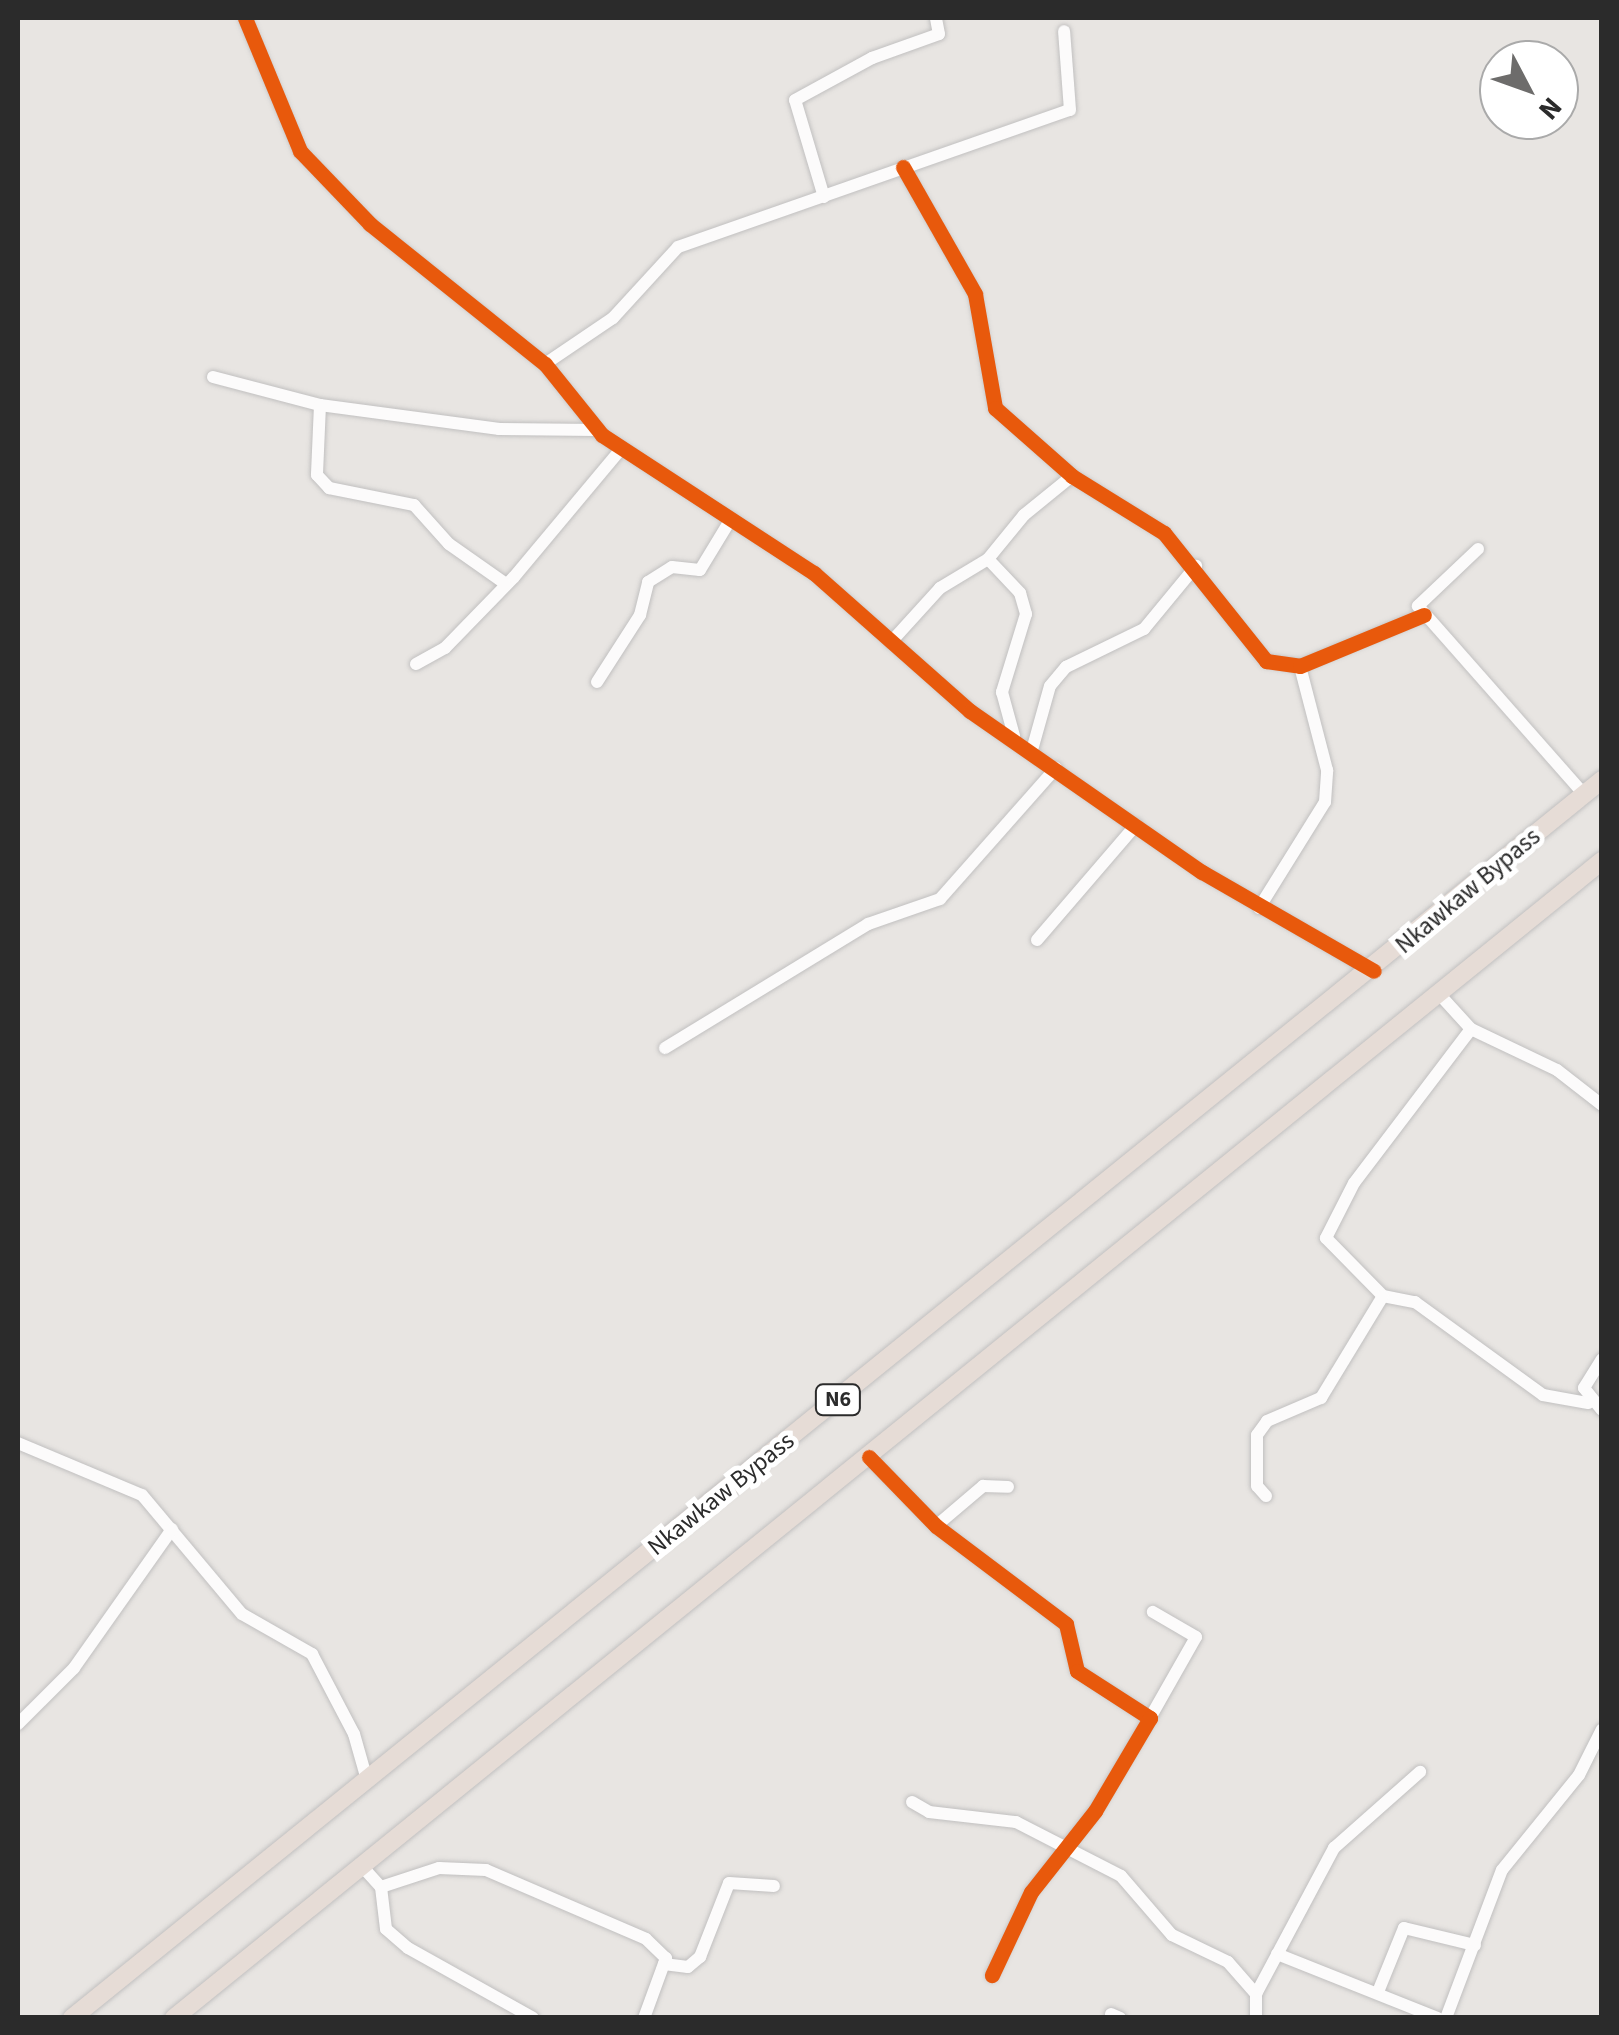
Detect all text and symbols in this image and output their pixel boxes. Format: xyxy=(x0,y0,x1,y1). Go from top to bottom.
north arrow xyxy=(1479,40,1579,140)
text: N xyxy=(1529,88,1571,129)
street label: Nkawkaw Bypass xyxy=(1390,822,1546,960)
road number: N6 xyxy=(813,1383,863,1417)
street label: Nkawkaw Bypass xyxy=(642,1426,800,1562)

